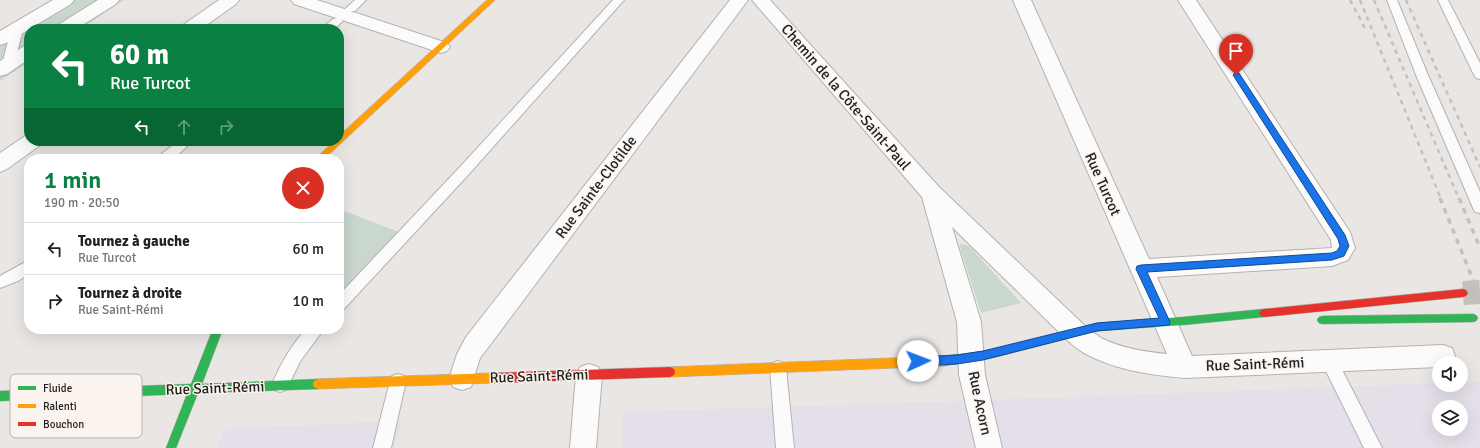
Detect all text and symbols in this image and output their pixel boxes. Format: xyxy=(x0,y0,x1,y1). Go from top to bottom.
street label: Chemin de la Côte-Saint-Paul xyxy=(778,20,914,174)
pin xyxy=(1219,34,1253,75)
text: 60 m xyxy=(110,38,169,72)
icon: left xyxy=(44,40,96,92)
icon: arrive xyxy=(1225,40,1247,62)
text: Rue Turcot xyxy=(110,72,191,94)
icon: left xyxy=(131,116,153,138)
icon: ahead xyxy=(173,116,195,138)
icon: right xyxy=(215,116,237,138)
street label: Rue Sainte-Clotilde xyxy=(552,132,640,242)
street label: Rue Turcot xyxy=(1081,150,1125,218)
text: 1 min xyxy=(44,165,101,195)
button: close xyxy=(282,167,324,209)
text: 190 m · 20:50 xyxy=(44,195,120,211)
text: Tournez à gauche xyxy=(78,232,190,250)
icon: left xyxy=(44,238,66,260)
text: 60 m xyxy=(293,240,324,258)
text: Rue Turcot xyxy=(78,250,136,266)
text: Tournez à droite xyxy=(78,284,182,302)
icon: right xyxy=(44,290,66,312)
text: 10 m xyxy=(293,292,324,310)
text: Rue Saint-Rémi xyxy=(78,302,164,318)
position arrow xyxy=(897,340,939,382)
street label: Rue Saint-Rémi xyxy=(1205,353,1305,375)
map controls xyxy=(1432,356,1468,436)
button: sound xyxy=(1432,356,1468,392)
street label: Rue Saint-Rémi xyxy=(489,365,589,387)
street label: Rue Acorn xyxy=(964,369,996,437)
legend xyxy=(10,374,142,438)
street label: Rue Saint-Rémi xyxy=(165,377,265,399)
text: Fluide xyxy=(43,382,72,395)
text: Ralenti xyxy=(43,400,77,413)
button: layers xyxy=(1432,400,1468,436)
text: Bouchon xyxy=(43,418,84,431)

